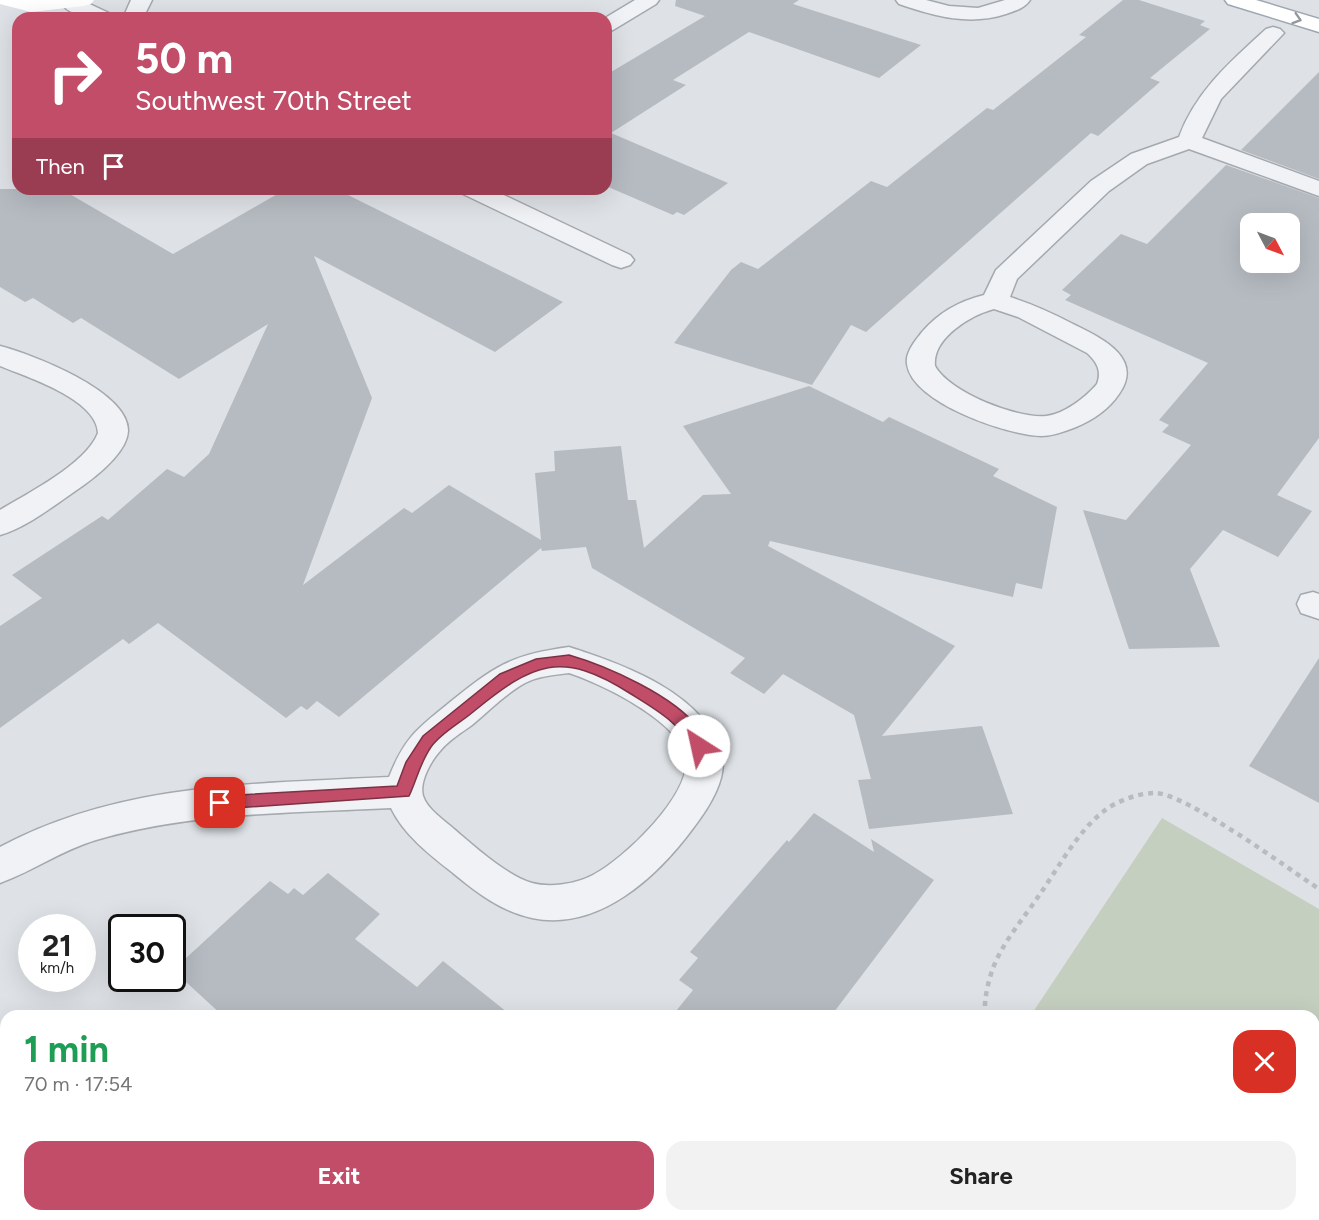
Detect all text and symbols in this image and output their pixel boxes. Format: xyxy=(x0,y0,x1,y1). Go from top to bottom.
one-way arrow xyxy=(1291,12,1302,24)
text: 50 m xyxy=(135,33,233,84)
icon: right xyxy=(36,36,114,114)
text: Southwest 70th Street xyxy=(135,84,412,117)
icon: arrive xyxy=(97,150,130,183)
text: Then xyxy=(36,153,85,180)
north arrow xyxy=(1240,213,1300,273)
map controls xyxy=(1240,213,1300,273)
position arrow xyxy=(667,714,731,778)
pin xyxy=(194,777,245,828)
icon: arrive xyxy=(203,786,236,819)
speed limit sign: 30 xyxy=(108,914,186,992)
text: 21 xyxy=(42,927,72,964)
text: km/h xyxy=(40,959,74,977)
text: 1 min xyxy=(24,1028,109,1071)
button: close xyxy=(1233,1030,1296,1093)
text: 70 m · 17:54 xyxy=(24,1072,132,1096)
button: Exit xyxy=(24,1141,654,1210)
button: Share xyxy=(666,1141,1296,1210)

